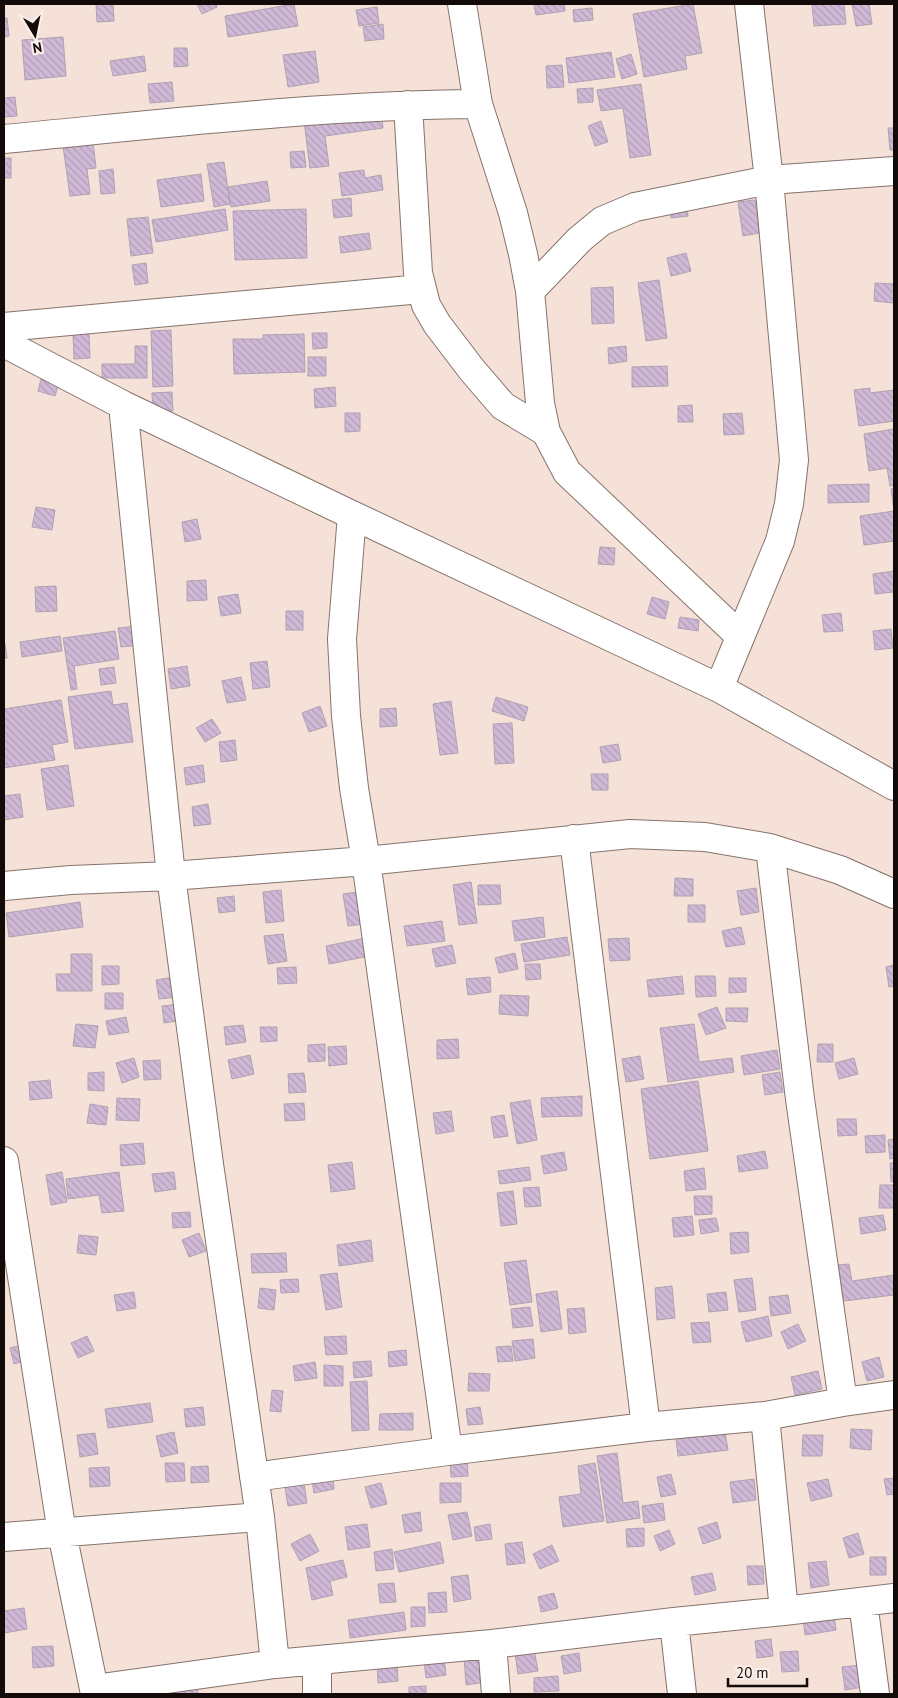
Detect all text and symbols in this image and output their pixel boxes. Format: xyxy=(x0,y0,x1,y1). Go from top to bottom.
north arrow xyxy=(10,10,60,60)
text: N xyxy=(31,38,43,57)
scale bar xyxy=(728,1656,807,1688)
text: 20 m xyxy=(736,1663,769,1682)

